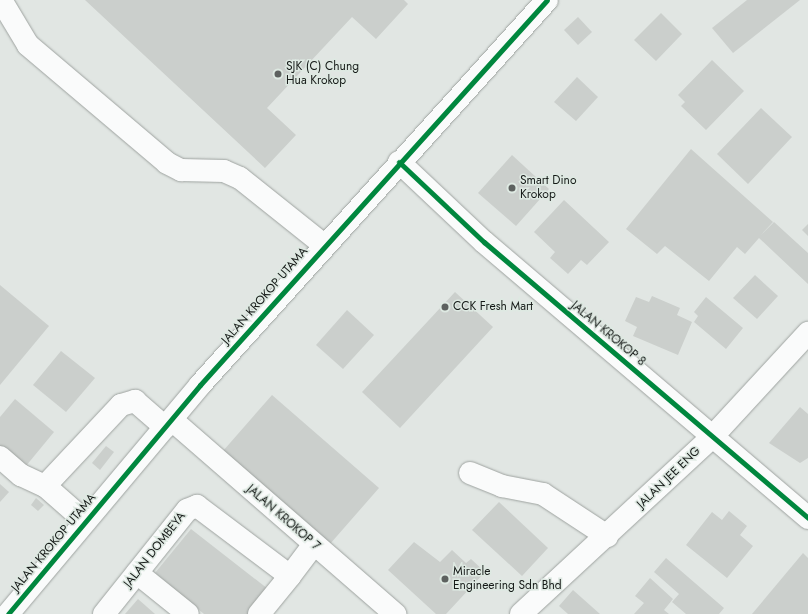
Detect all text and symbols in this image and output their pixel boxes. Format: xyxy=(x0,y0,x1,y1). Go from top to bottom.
place label: SJK (C) Chung Hua Krokop xyxy=(286,60,359,88)
marker: SJK (C) Chung Hua Krokop xyxy=(273,69,283,79)
place label: Smart Dino Krokop xyxy=(520,174,576,202)
marker: Smart Dino Krokop xyxy=(507,183,517,193)
street label: JALAN KROKOP UTAMA xyxy=(219,245,311,347)
street label: JALAN KROKOP 8 xyxy=(568,299,648,369)
place label: CCK Fresh Mart xyxy=(453,300,533,314)
marker: CCK Fresh Mart xyxy=(440,302,450,312)
street label: JALAN JEE ENG xyxy=(634,444,704,512)
street label: JALAN KROKOP 7 xyxy=(243,482,323,554)
street label: JALAN KROKOP UTAMA xyxy=(9,491,99,595)
street label: JALAN DOMBEYA xyxy=(121,510,189,590)
place label: Miracle Engineering Sdn Bhd xyxy=(453,565,562,593)
marker: Miracle Engineering Sdn Bhd xyxy=(440,574,450,584)

